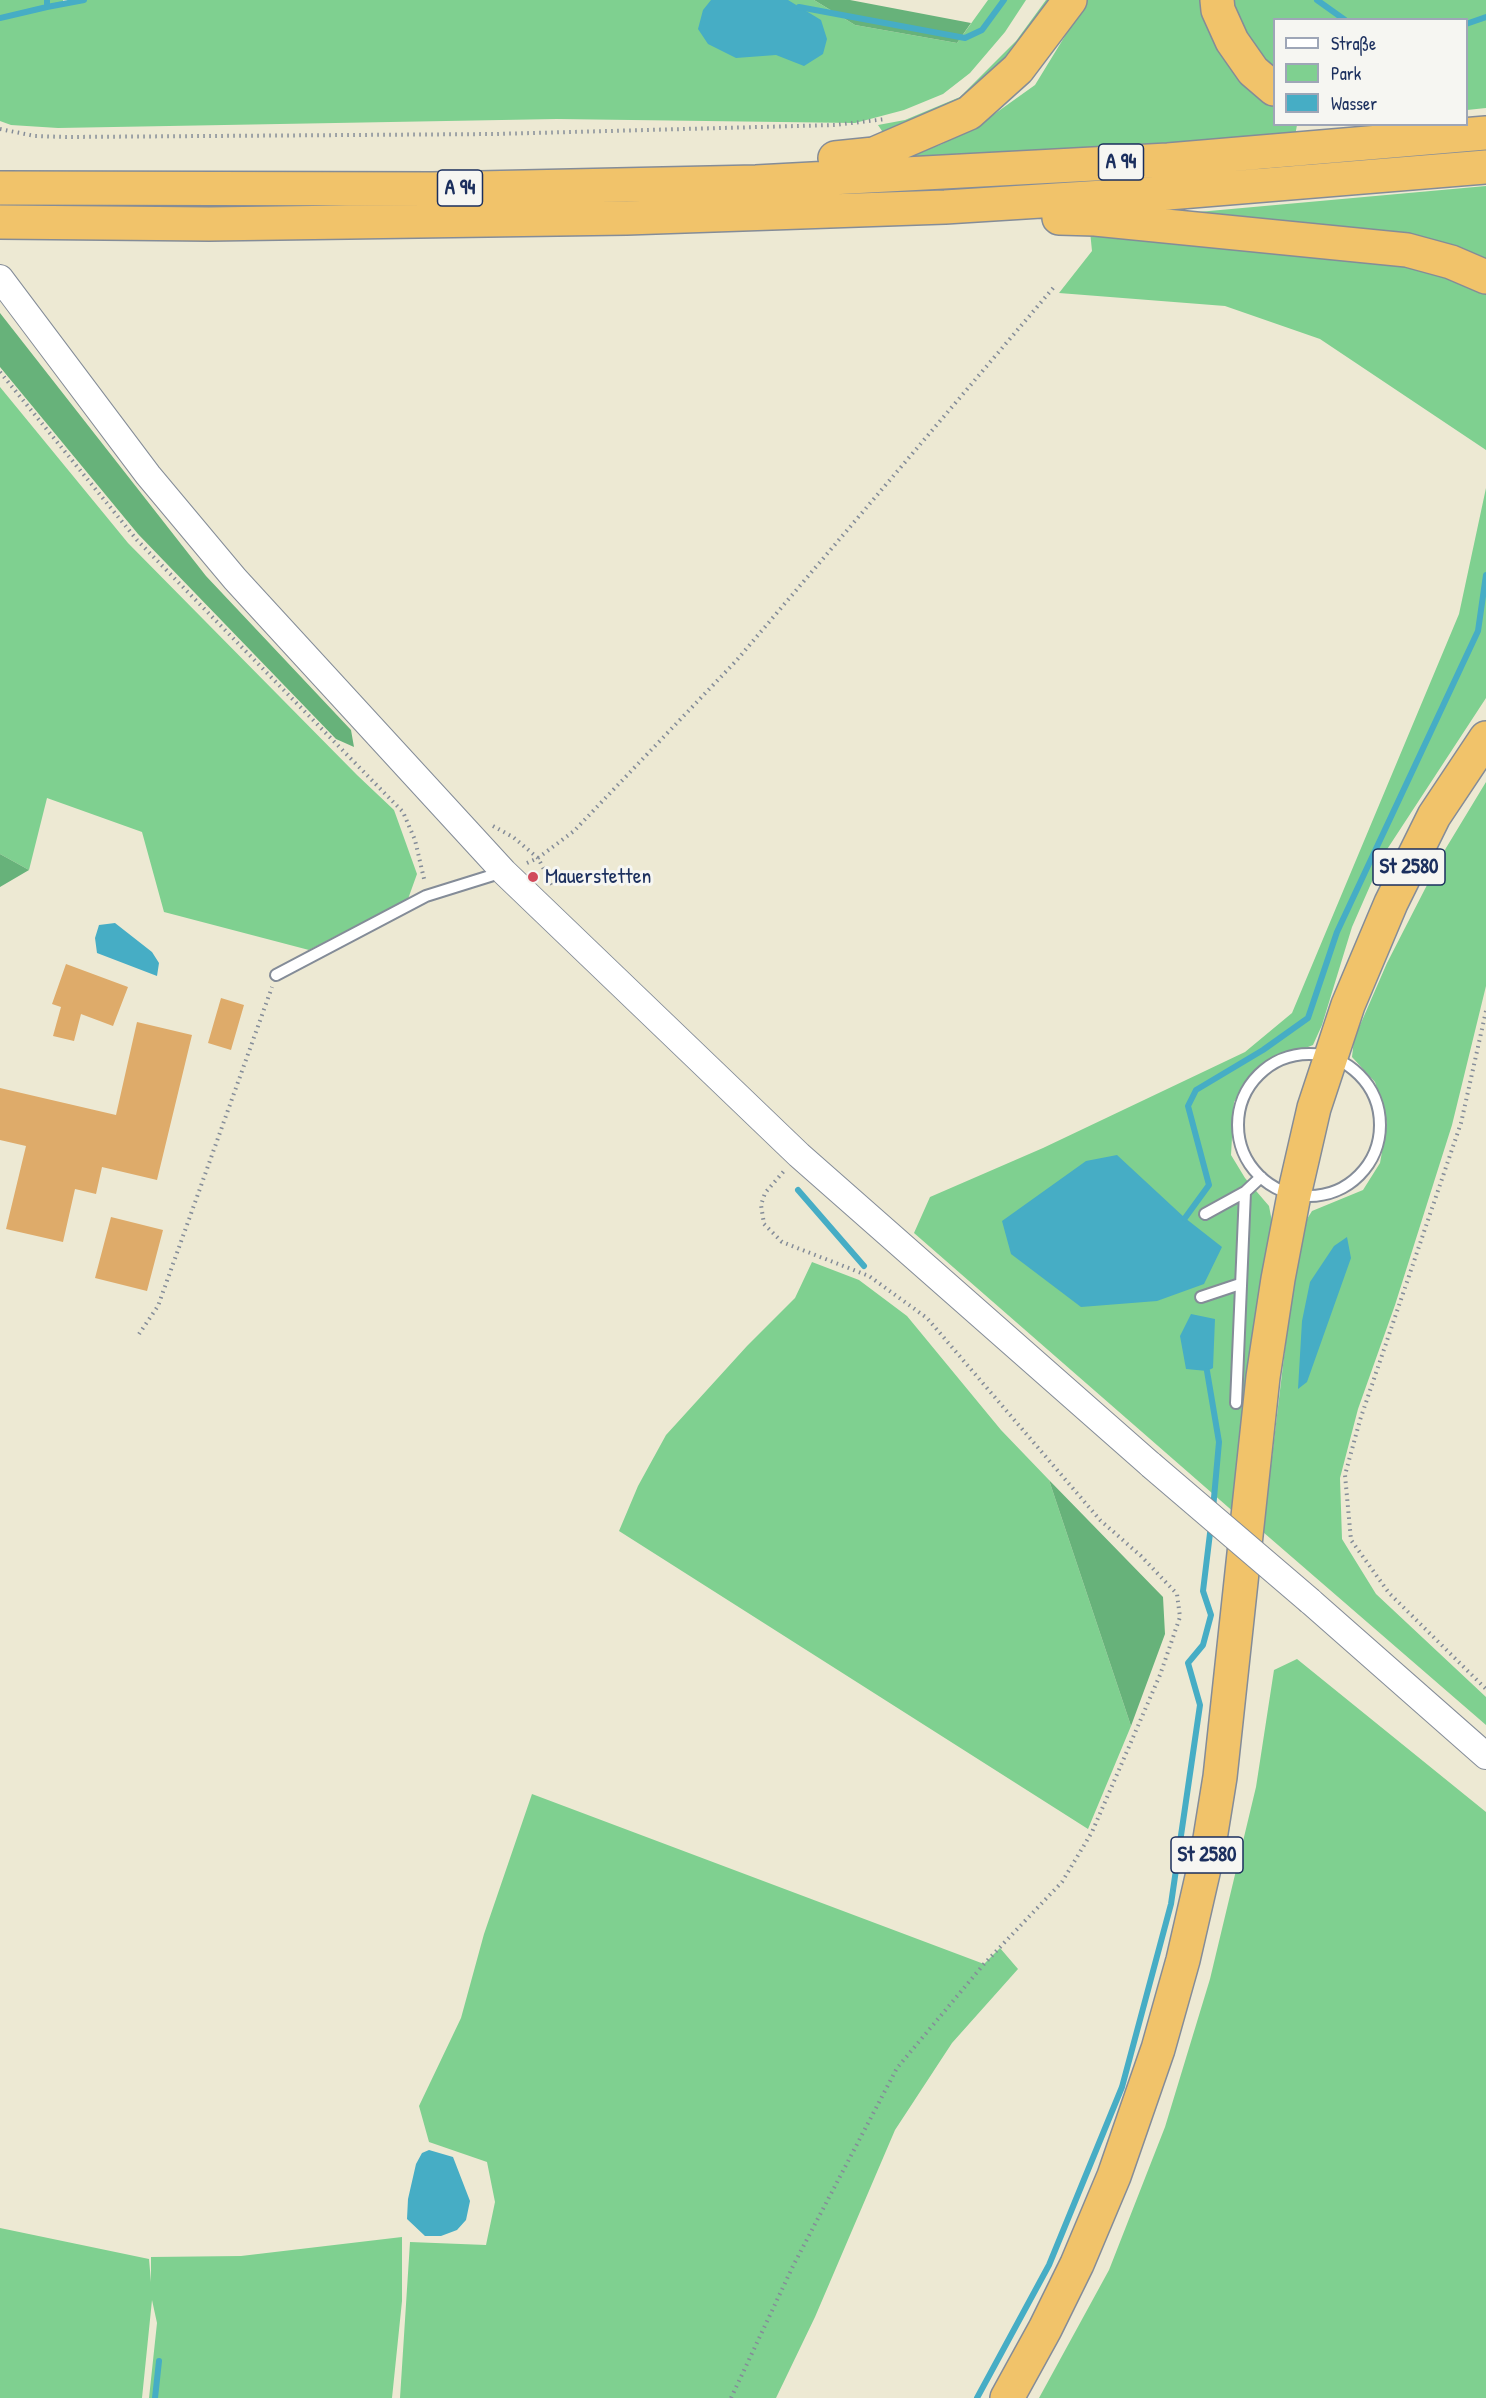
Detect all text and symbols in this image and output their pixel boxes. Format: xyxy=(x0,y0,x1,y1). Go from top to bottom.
legend xyxy=(1273,18,1468,126)
text: Straße xyxy=(1331,31,1376,56)
text: Park xyxy=(1331,61,1361,86)
text: Wasser xyxy=(1331,91,1377,116)
road number: A 94 xyxy=(1098,144,1144,180)
road number: A 94 xyxy=(438,170,482,206)
road number: St 2580 xyxy=(1373,849,1445,885)
place label: Mauerstetten xyxy=(545,864,651,890)
marker: Mauerstetten xyxy=(526,870,540,884)
road number: St 2580 xyxy=(1171,1837,1243,1873)

